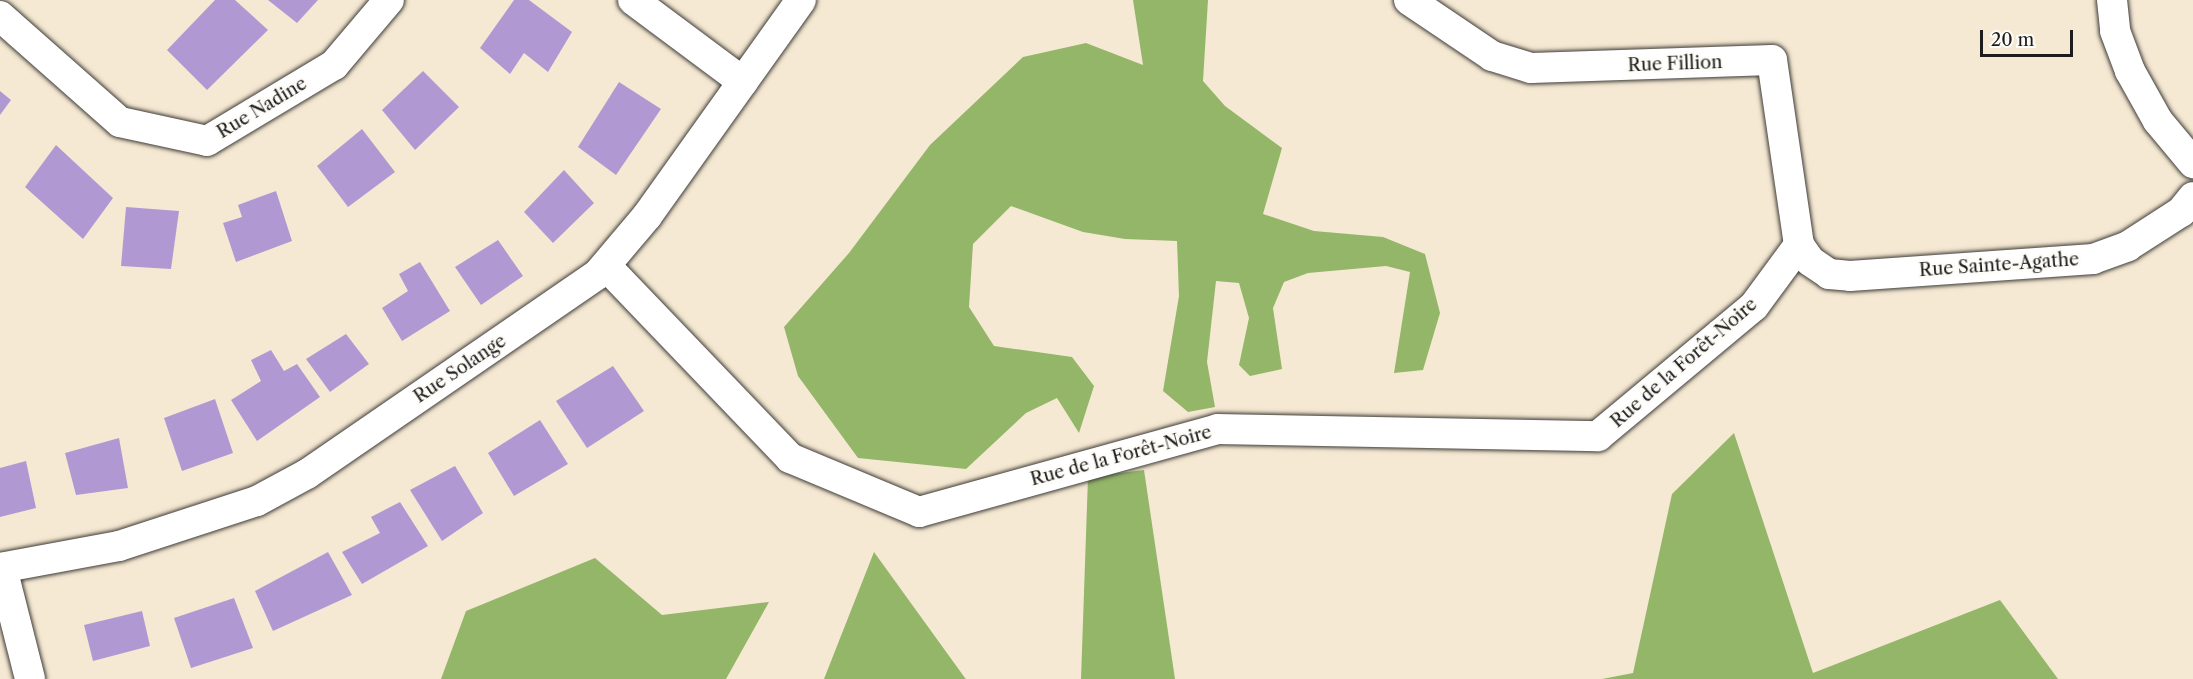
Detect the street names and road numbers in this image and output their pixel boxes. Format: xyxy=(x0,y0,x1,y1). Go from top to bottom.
street label: Rue Fillion xyxy=(1627,52,1723,76)
street label: Rue Nadine xyxy=(213,73,311,143)
street label: Rue Sainte-Agathe xyxy=(1918,249,2080,281)
street label: Rue de la Forêt-Noire xyxy=(1606,294,1762,432)
street label: Rue Solange xyxy=(410,330,510,408)
street label: Rue de la Forêt-Noire xyxy=(1028,421,1214,491)

